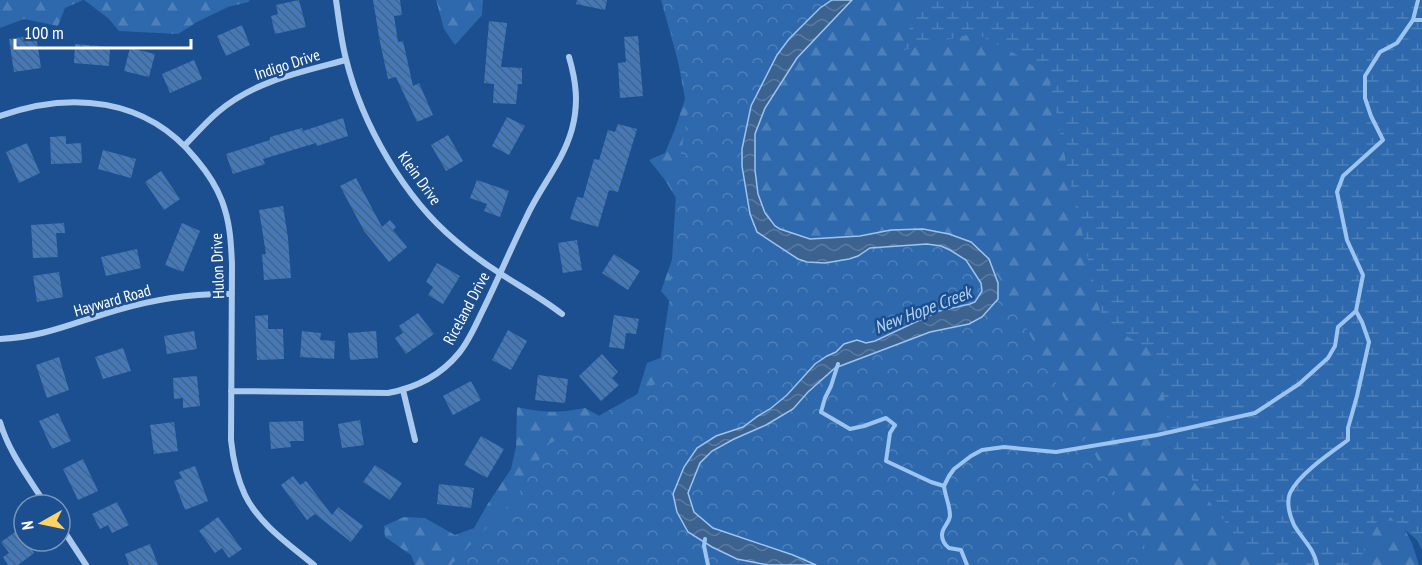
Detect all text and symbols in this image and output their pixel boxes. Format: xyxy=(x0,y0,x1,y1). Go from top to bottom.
scale bar xyxy=(15,12,190,50)
text: 100 m xyxy=(24,21,64,44)
street label: Indigo Drive xyxy=(252,44,322,84)
street label: Klein Drive xyxy=(394,147,446,209)
street label: Hulon Drive xyxy=(206,233,228,299)
street label: Riceland Drive xyxy=(438,268,494,348)
street label: Hayward Road xyxy=(71,279,153,320)
water label: New Hope Creek xyxy=(871,280,977,339)
north arrow xyxy=(12,493,72,553)
text: N xyxy=(17,520,38,531)

